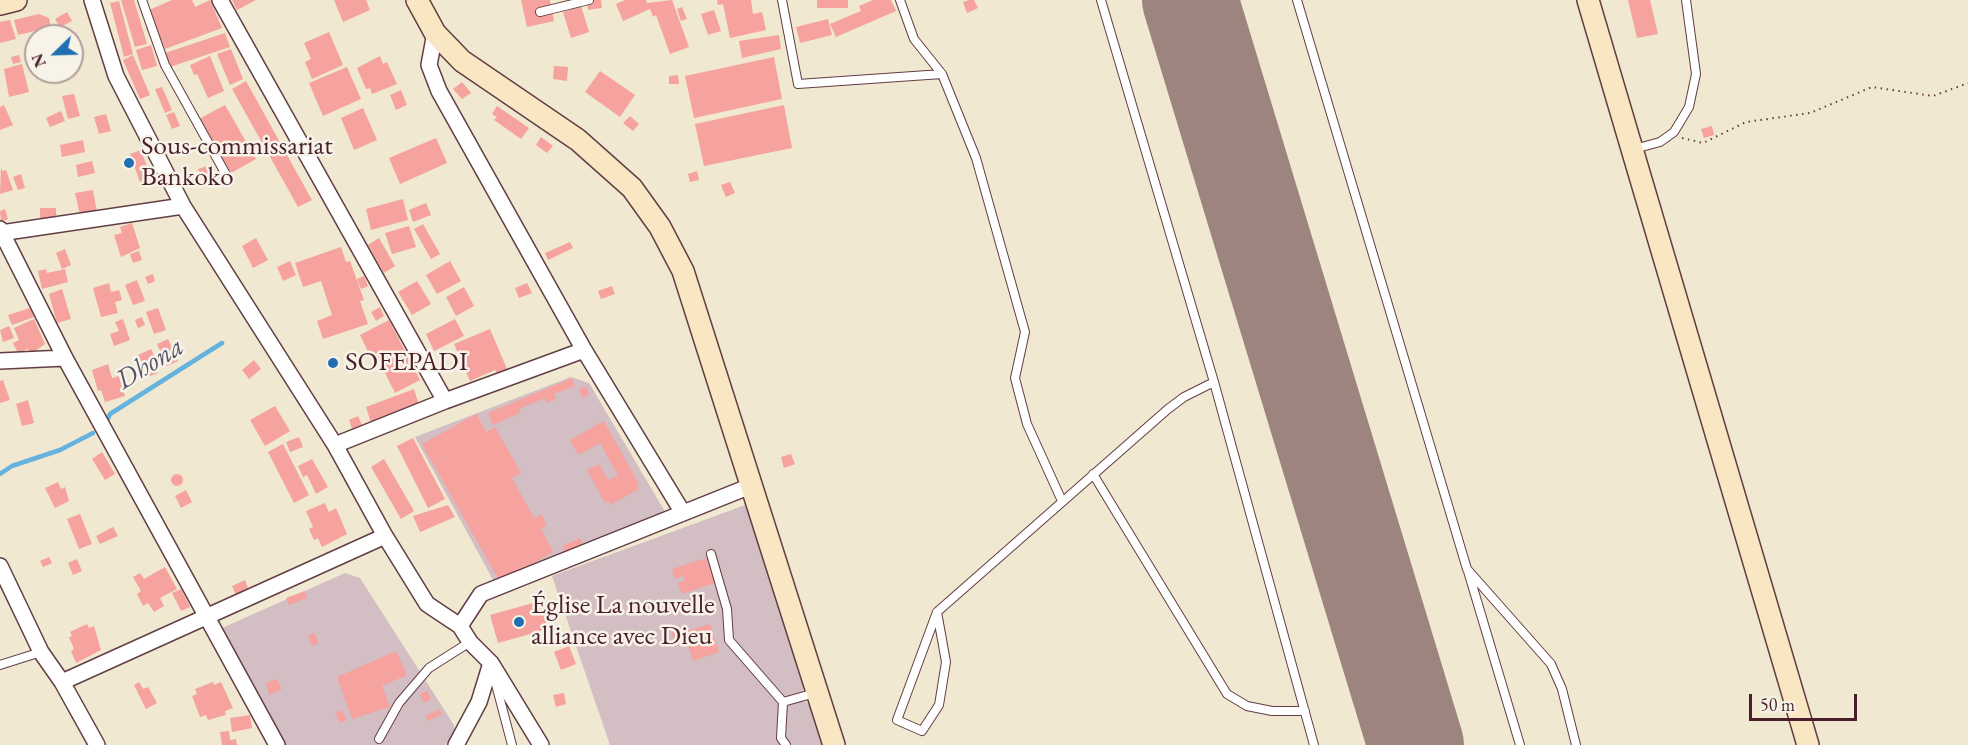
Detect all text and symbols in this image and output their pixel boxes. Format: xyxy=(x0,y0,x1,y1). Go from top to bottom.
north arrow xyxy=(24,24,84,84)
text: N xyxy=(27,50,51,71)
place label: Sous-commissariat Bankoko xyxy=(141,131,333,194)
marker: Sous-commissariat Bankoko xyxy=(122,156,136,170)
water label: Dhona xyxy=(110,330,190,398)
place label: SOFEPADI xyxy=(345,347,468,379)
marker: SOFEPADI xyxy=(326,356,340,370)
place label: Église La nouvelle alliance avec Dieu xyxy=(531,590,715,653)
marker: Église La nouvelle alliance avec Dieu xyxy=(512,615,526,629)
scale bar xyxy=(1752,682,1860,720)
text: 50 m xyxy=(1760,693,1795,716)

